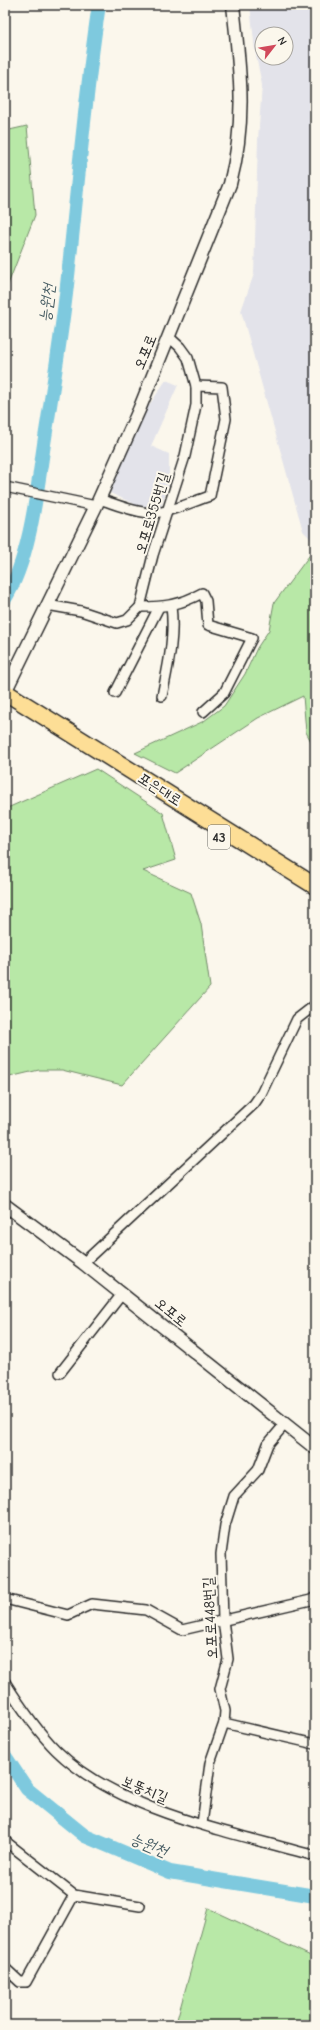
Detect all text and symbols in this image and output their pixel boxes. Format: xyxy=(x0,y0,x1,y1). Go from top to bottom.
north arrow xyxy=(254,26,294,66)
text: N xyxy=(275,35,290,48)
water label: 능원천 xyxy=(36,281,59,323)
street label: 오포로 xyxy=(130,332,160,372)
street label: 오포로355번길 xyxy=(131,470,173,556)
street label: 포은대로 xyxy=(135,769,185,809)
road number: 43 xyxy=(208,825,230,849)
street label: 오포로 xyxy=(151,1294,191,1330)
street label: 오포로448번길 xyxy=(199,1576,221,1660)
street label: 보뚱치길 xyxy=(119,1771,171,1807)
water label: 능원천 xyxy=(128,1829,172,1862)

